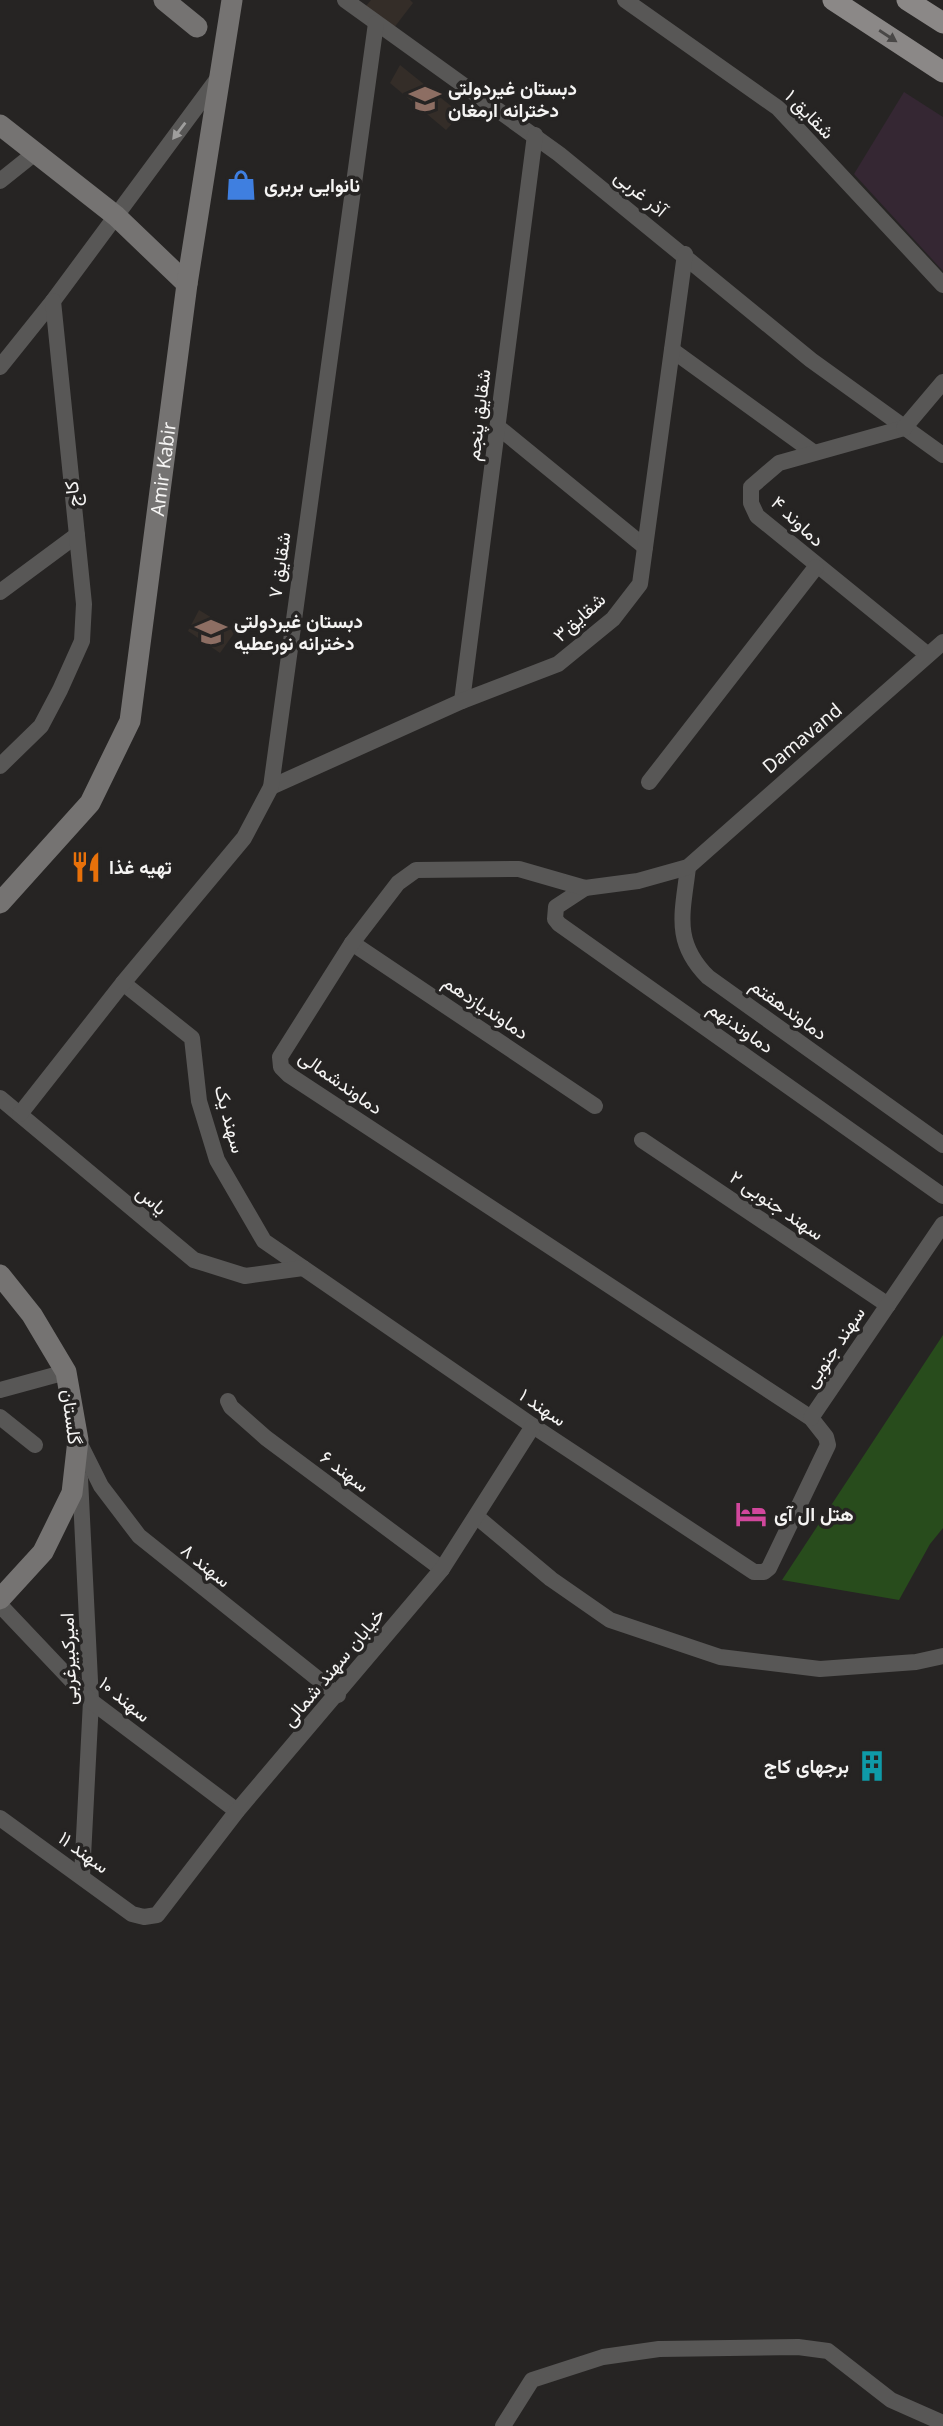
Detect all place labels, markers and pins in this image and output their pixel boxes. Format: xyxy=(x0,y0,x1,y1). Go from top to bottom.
place label: دبستان غیردولتی دخترانه ارمغان xyxy=(448,75,577,123)
school or university icon: دبستان غیردولتی دخترانه ارمغان xyxy=(408,82,442,116)
shop icon: نانوایی بربری xyxy=(224,168,258,202)
place label: نانوایی بربری xyxy=(264,172,360,198)
place label: دبستان غیردولتی دخترانه نورعطیه xyxy=(234,608,363,656)
school or university icon: دبستان غیردولتی دخترانه نورعطیه xyxy=(194,615,228,649)
restaurant icon: تهیه غذا xyxy=(69,850,103,884)
place label: تهیه غذا xyxy=(109,854,172,880)
hotel icon: هتل ال آی xyxy=(734,1497,768,1531)
place label: هتل ال آی xyxy=(774,1501,854,1527)
building icon: برجهای کاج xyxy=(855,1749,889,1783)
place label: برجهای کاج xyxy=(764,1753,849,1779)

